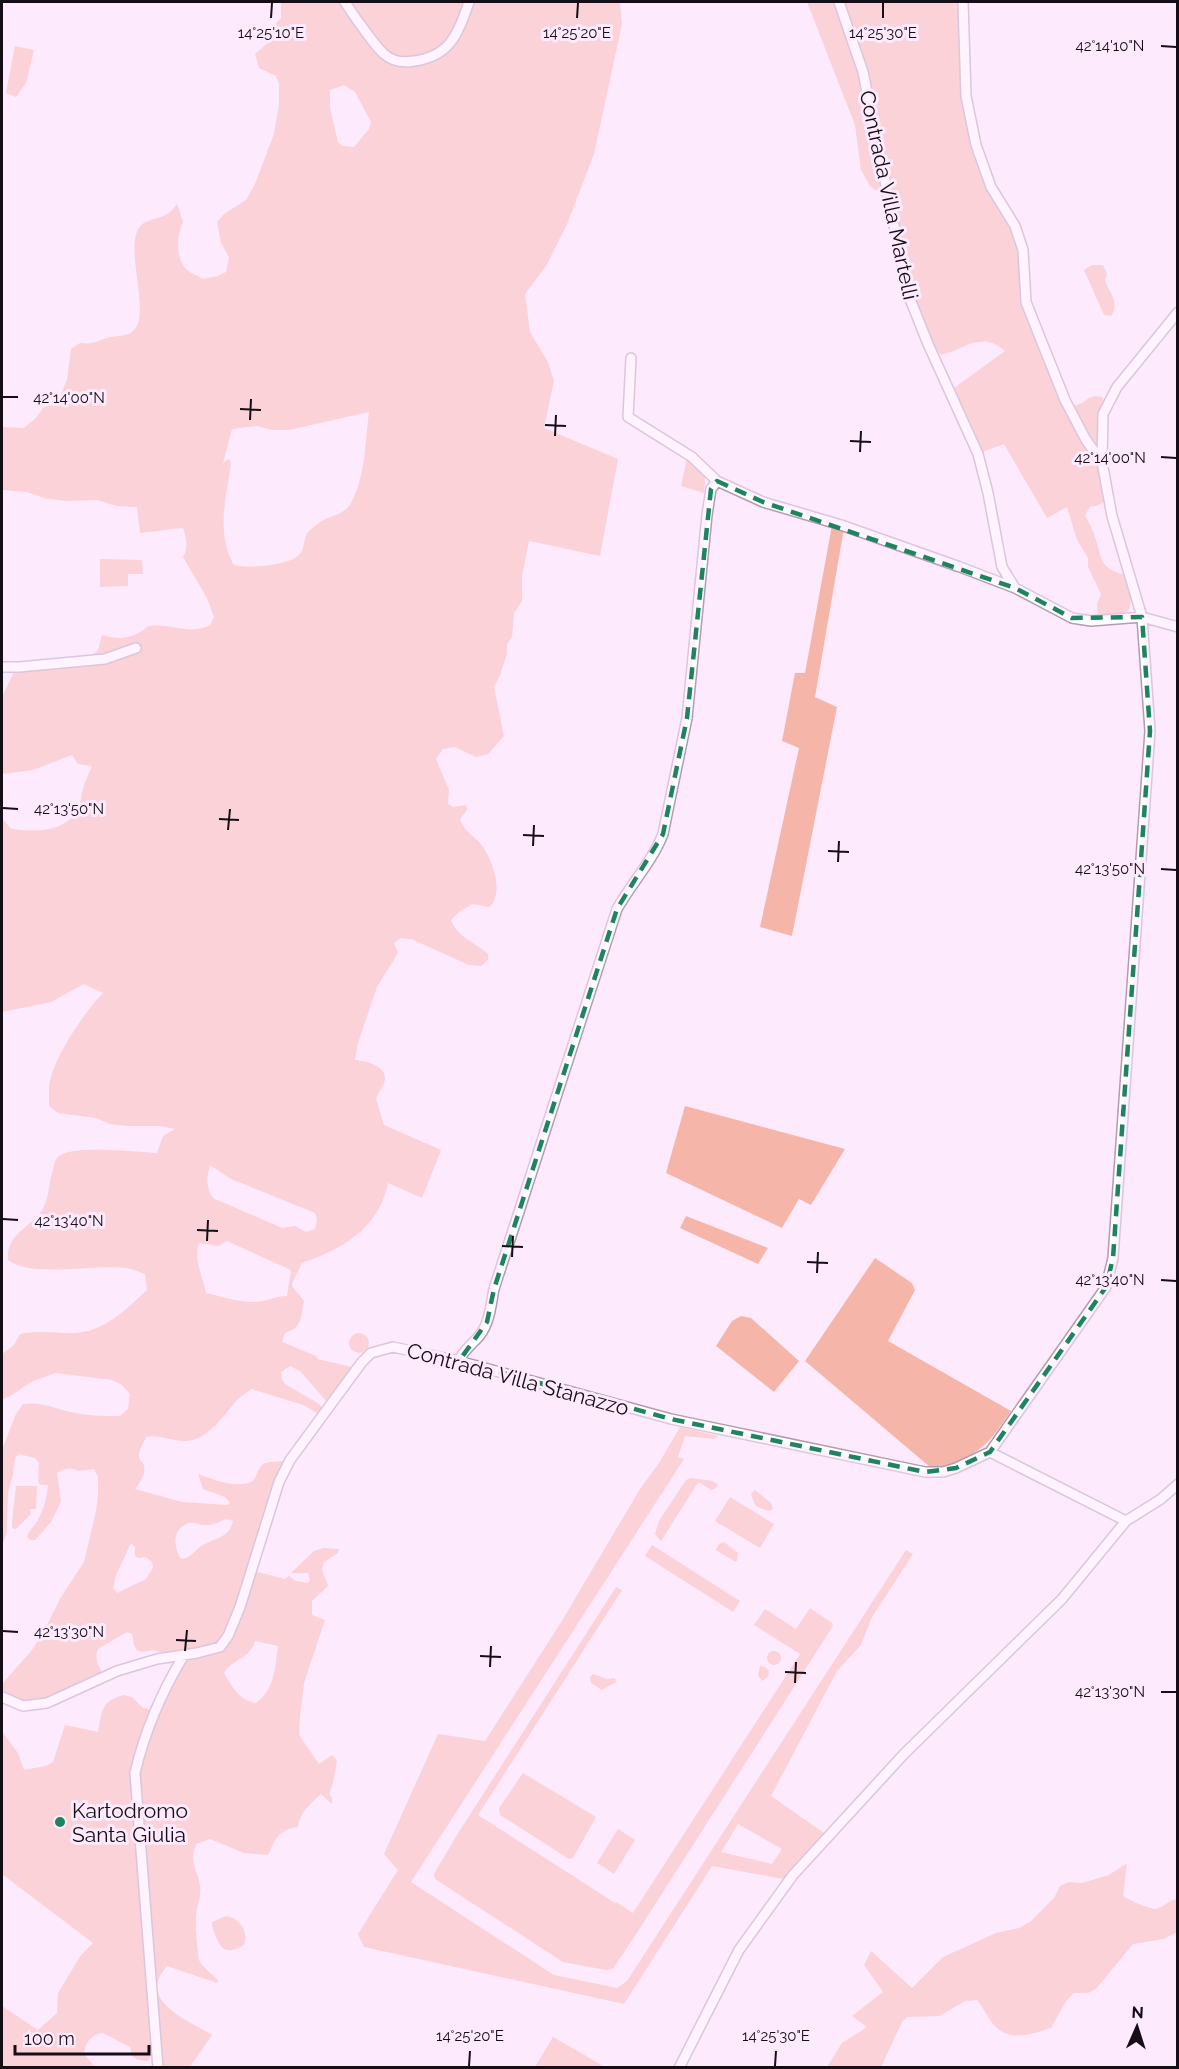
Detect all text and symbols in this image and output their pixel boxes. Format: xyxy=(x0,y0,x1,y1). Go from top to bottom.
text: 14°25'10"E xyxy=(238,24,304,42)
text: 14°25'20"E xyxy=(543,24,611,42)
text: 14°25'30"E xyxy=(849,24,917,42)
text: 42°14'10"N xyxy=(1076,37,1144,55)
street label: Contrada Villa Martelli xyxy=(855,88,923,302)
text: 42°14'00"N xyxy=(33,389,105,407)
text: 42°14'00"N xyxy=(1074,449,1146,467)
text: 42°13'50"N xyxy=(34,800,104,818)
text: 42°13'50"N xyxy=(1075,860,1145,878)
text: 42°13'40"N xyxy=(34,1212,104,1230)
text: 42°13'40"N xyxy=(1075,1271,1145,1289)
street label: Contrada Villa Stanazzo xyxy=(404,1337,632,1421)
text: 42°13'30"N xyxy=(34,1623,104,1641)
text: 42°13'30"N xyxy=(1075,1683,1145,1701)
place label: Kartodromo Santa Giulia xyxy=(72,1798,188,1847)
marker: Kartodromo Santa Giulia xyxy=(53,1815,67,1829)
north arrow xyxy=(1107,1997,1167,2057)
text: N xyxy=(1131,2003,1144,2022)
scale bar xyxy=(15,2018,148,2056)
text: 14°25'20"E xyxy=(436,2027,504,2045)
text: 14°25'30"E xyxy=(742,2027,810,2045)
text: 100 m xyxy=(24,2028,75,2049)

